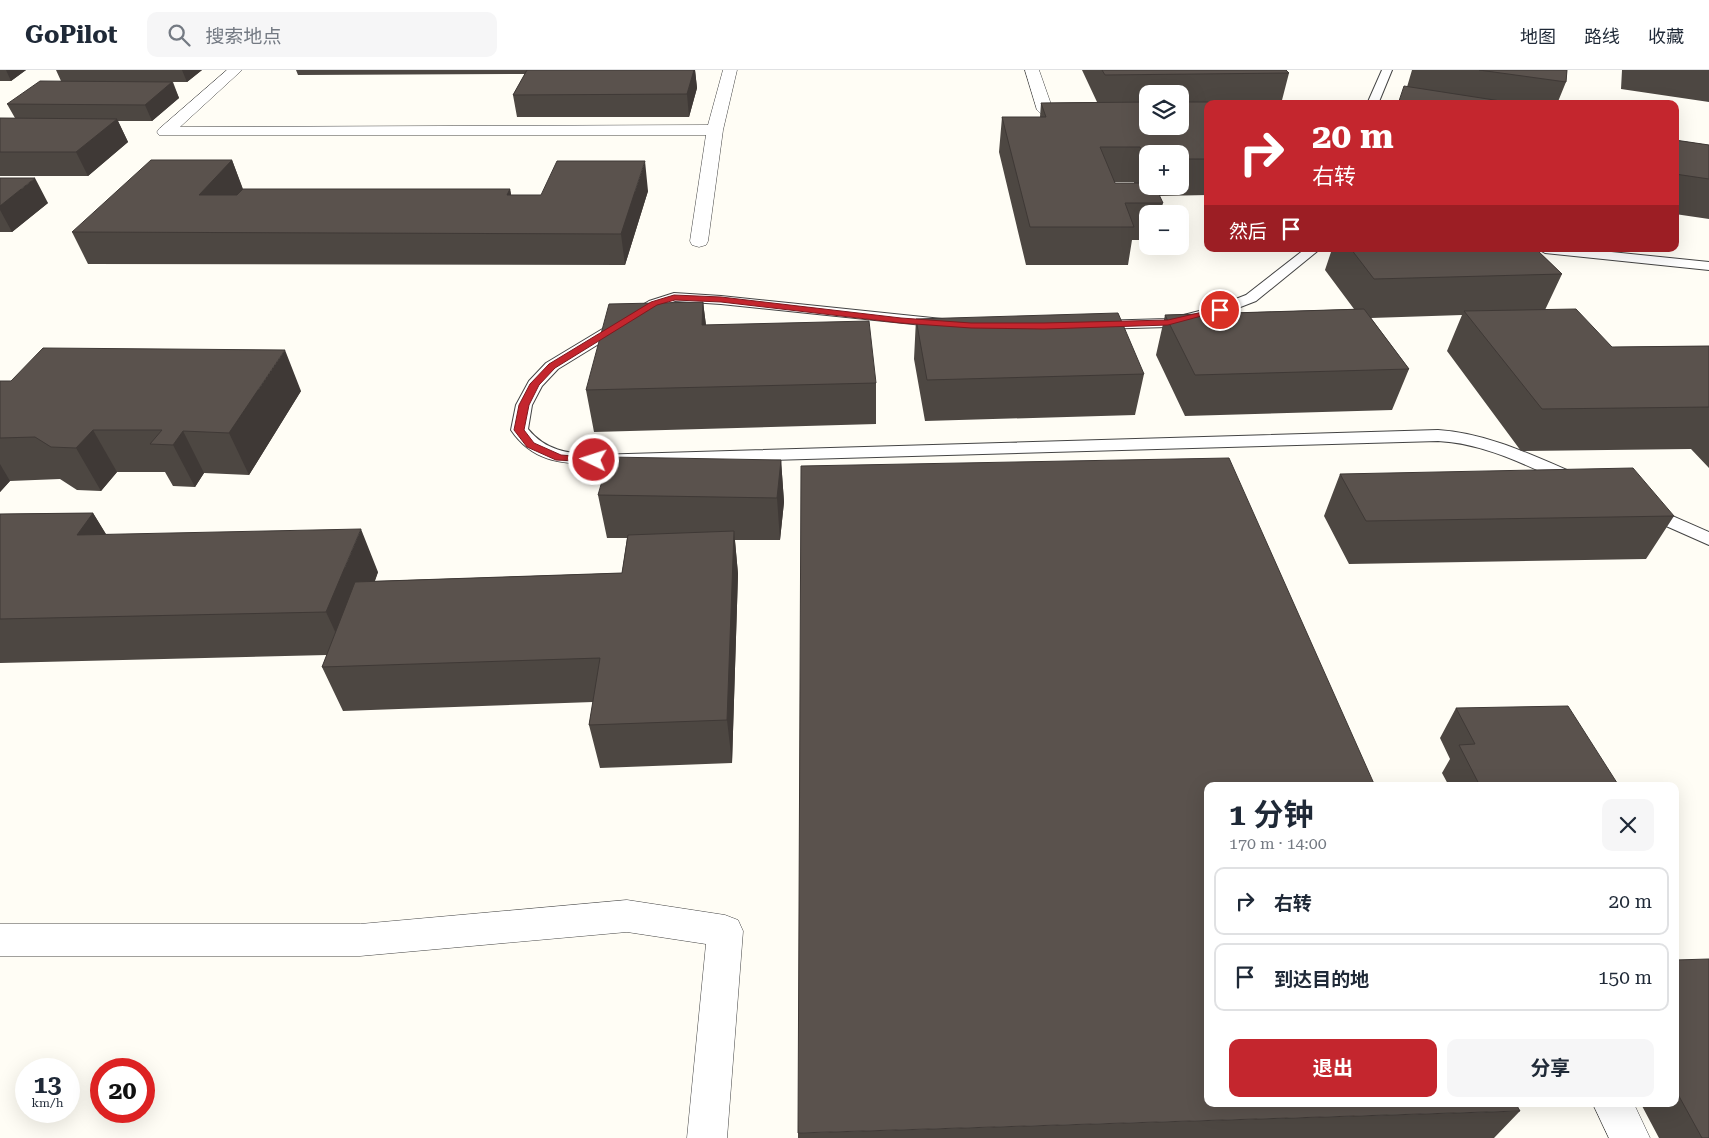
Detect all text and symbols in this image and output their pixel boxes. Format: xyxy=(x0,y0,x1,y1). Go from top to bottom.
search box xyxy=(147,12,497,57)
text: GoPilot xyxy=(25,21,117,49)
icon: search xyxy=(165,21,193,49)
text: 搜索地点 xyxy=(205,25,281,48)
text: 地图 xyxy=(1520,26,1556,47)
text: 路线 xyxy=(1584,26,1620,47)
text: 收藏 xyxy=(1648,26,1684,47)
map controls xyxy=(1139,85,1189,255)
button: layers xyxy=(1139,85,1189,135)
text: 20 m xyxy=(1312,116,1394,157)
icon: right xyxy=(1229,120,1294,185)
button: + xyxy=(1139,145,1189,195)
text: 右转 xyxy=(1312,164,1356,189)
button: − xyxy=(1139,205,1189,255)
icon: arrive xyxy=(1277,215,1305,243)
text: 然后 xyxy=(1229,220,1267,243)
pin xyxy=(1199,289,1241,331)
icon: arrive xyxy=(1206,296,1234,324)
position arrow xyxy=(567,433,619,485)
text: 1 分钟 xyxy=(1229,797,1313,832)
button: close xyxy=(1602,799,1654,851)
text: 170 m · 14:00 xyxy=(1229,834,1327,853)
icon: right xyxy=(1231,887,1259,915)
text: 20 m xyxy=(1609,890,1652,913)
text: 右转 xyxy=(1274,892,1312,915)
icon: arrive xyxy=(1231,963,1259,991)
text: 150 m xyxy=(1598,966,1652,989)
text: 到达目的地 xyxy=(1274,968,1369,991)
button: 退出 xyxy=(1229,1039,1437,1097)
button: 分享 xyxy=(1447,1039,1654,1097)
speed limit sign: 20 xyxy=(90,1058,155,1123)
text: 13 xyxy=(33,1070,62,1099)
text: km/h xyxy=(31,1096,64,1110)

